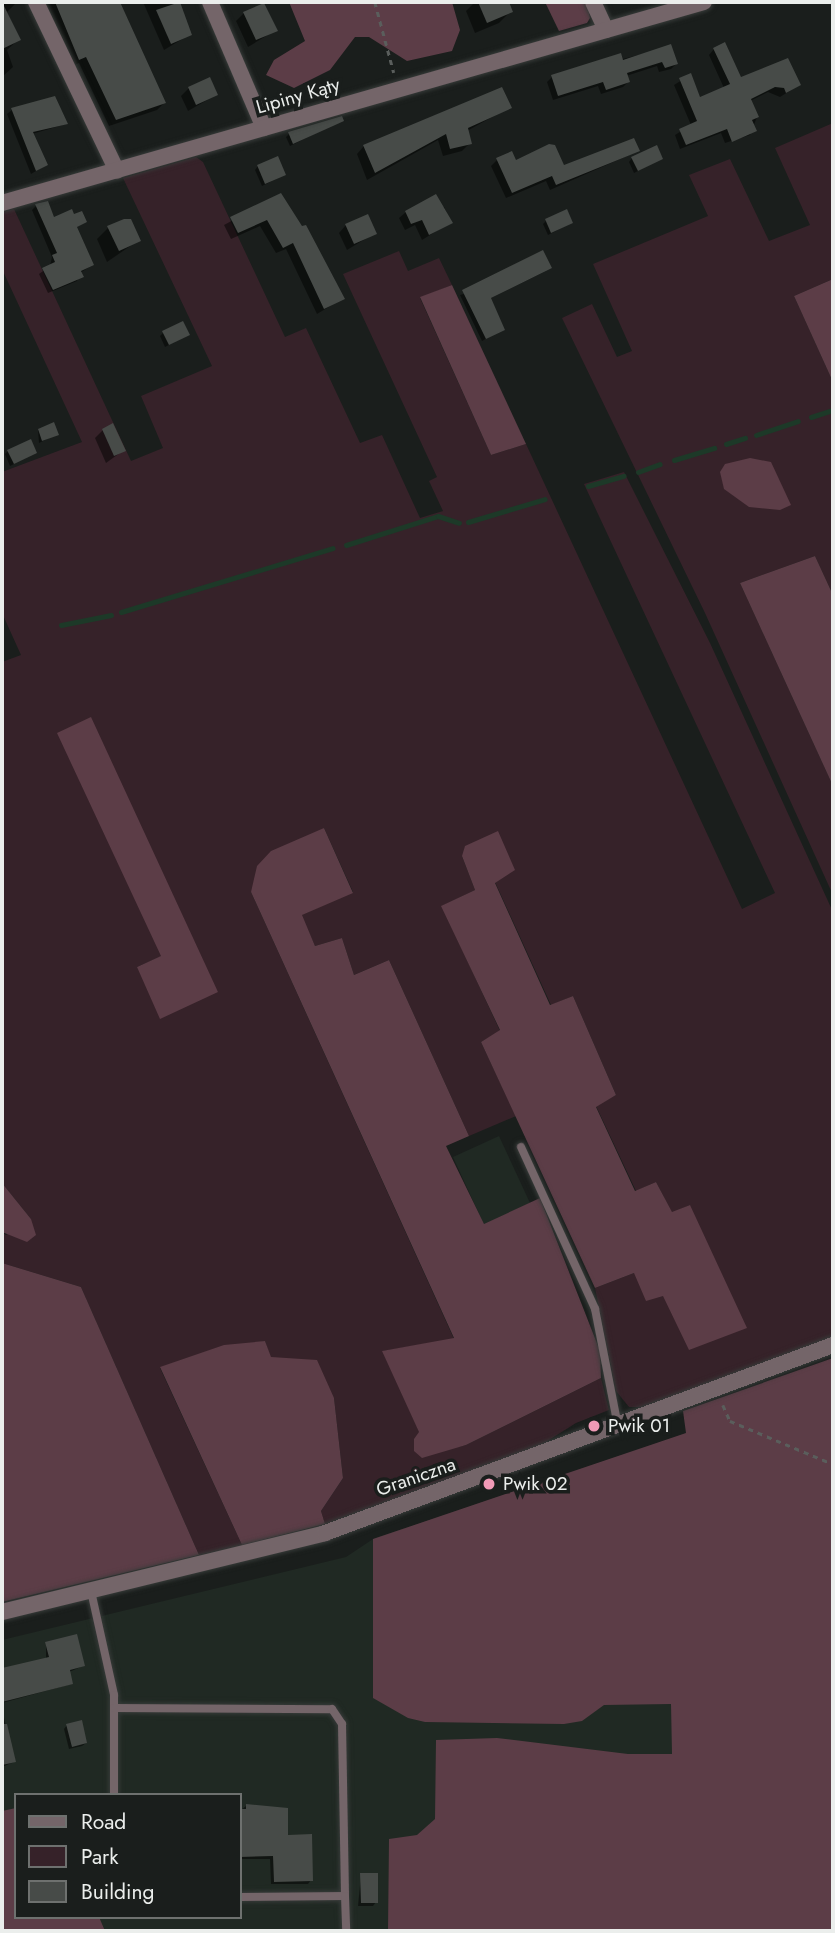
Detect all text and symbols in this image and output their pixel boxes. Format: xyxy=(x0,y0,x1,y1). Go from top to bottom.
street label: Lipiny Kąty xyxy=(253,73,343,119)
place label: Pwik 01 xyxy=(608,1415,670,1437)
marker: Pwik 01 xyxy=(586,1418,602,1434)
street label: Graniczna xyxy=(373,1453,459,1501)
place label: Pwik 02 xyxy=(503,1473,568,1495)
marker: Pwik 02 xyxy=(481,1476,497,1492)
legend xyxy=(14,1793,242,1919)
text: Road xyxy=(81,1807,126,1837)
text: Park xyxy=(81,1842,118,1872)
text: Building xyxy=(81,1877,154,1907)

